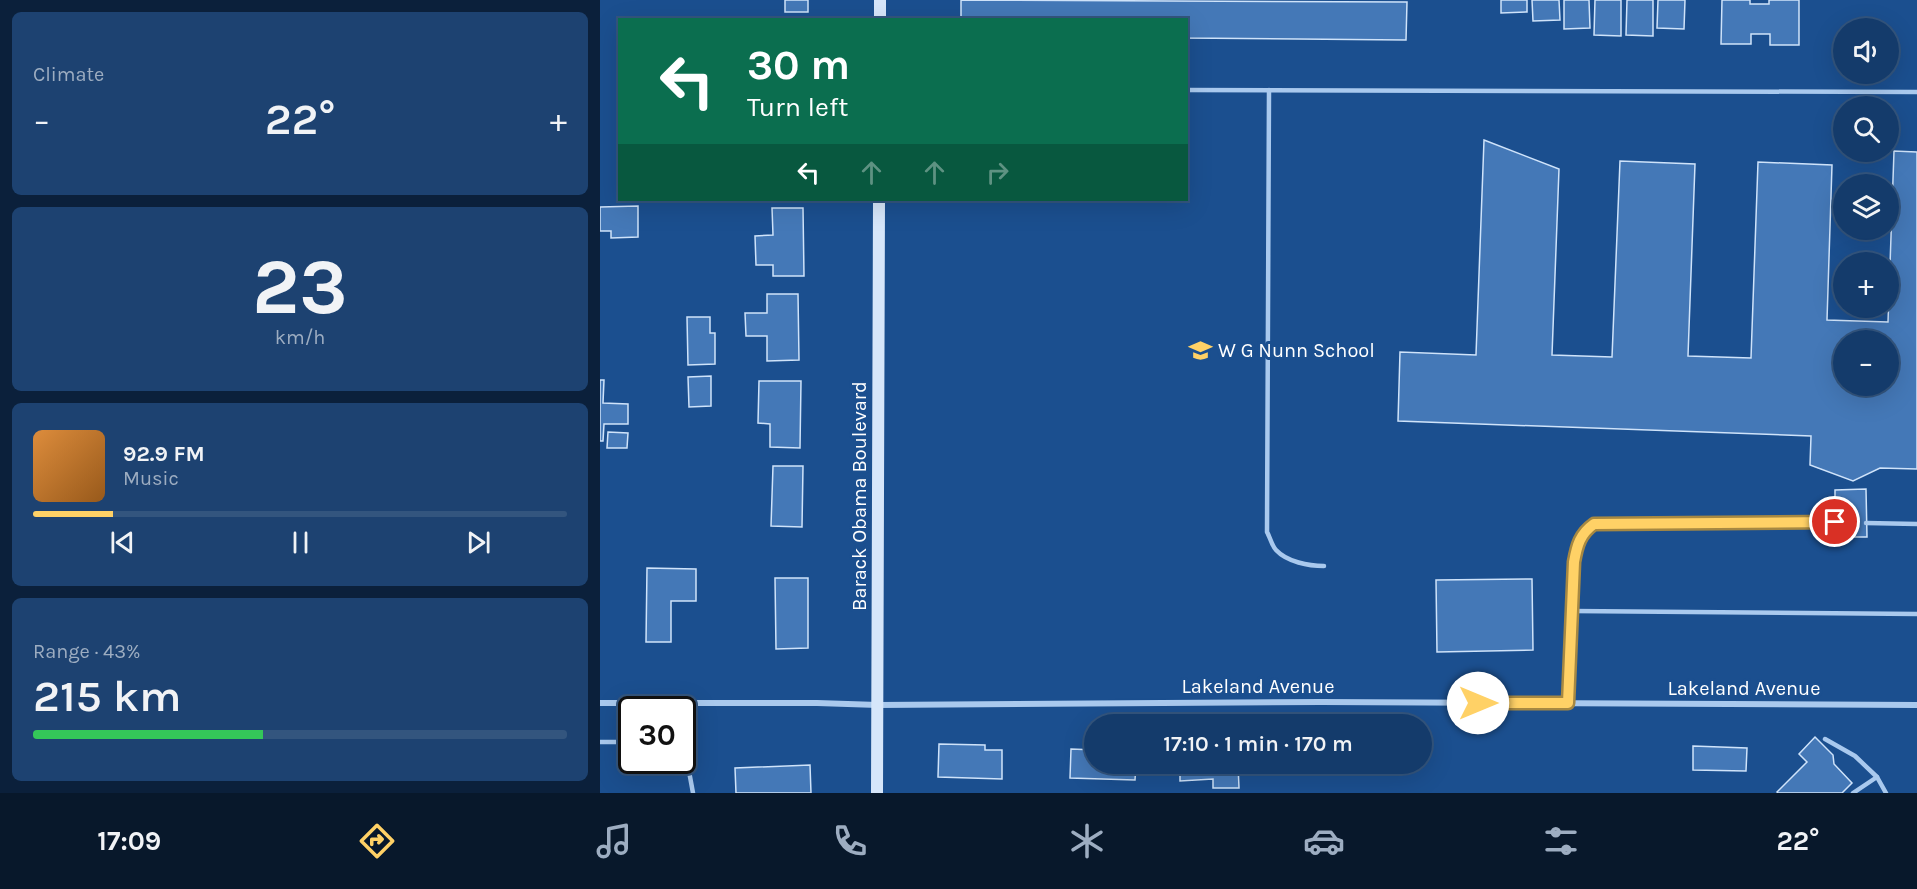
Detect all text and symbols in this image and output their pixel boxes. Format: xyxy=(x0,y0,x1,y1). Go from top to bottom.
map controls xyxy=(1833,18,1899,396)
button: sound xyxy=(1833,18,1899,84)
text: 30 m xyxy=(747,40,850,90)
icon: left xyxy=(648,42,726,120)
text: Climate xyxy=(33,63,104,86)
text: Turn left xyxy=(747,91,848,123)
text: 22° xyxy=(265,93,335,145)
button: search xyxy=(1833,96,1899,162)
text: − xyxy=(33,101,50,139)
text: + xyxy=(550,101,567,139)
icon: left xyxy=(792,156,825,189)
icon: ahead xyxy=(855,156,888,189)
icon: ahead xyxy=(918,156,951,189)
icon: right xyxy=(981,156,1014,189)
button: layers xyxy=(1833,174,1899,240)
text: 23 xyxy=(252,241,348,333)
button: + xyxy=(1833,252,1899,318)
text: km/h xyxy=(275,326,325,349)
button: − xyxy=(1833,330,1899,396)
school or university icon: W G Nunn School xyxy=(1187,337,1213,363)
place label: W G Nunn School xyxy=(1218,339,1375,362)
street label: Barack Obama Boulevard xyxy=(848,381,871,611)
text: 92.9 FM xyxy=(123,441,205,467)
text: Music xyxy=(123,467,179,490)
pin xyxy=(1809,496,1860,547)
icon: arrive xyxy=(1818,505,1851,538)
icon: previous xyxy=(106,526,139,559)
icon: pause xyxy=(284,526,317,559)
icon: next xyxy=(462,526,495,559)
text: Range · 43% xyxy=(33,640,140,663)
text: 215 km xyxy=(33,670,182,722)
position arrow xyxy=(1446,671,1510,735)
street label: Lakeland Avenue xyxy=(1182,675,1335,698)
street label: Lakeland Avenue xyxy=(1668,677,1821,700)
speed limit sign: 30 xyxy=(618,696,696,774)
text: 17:10 · 1 min · 170 m xyxy=(1163,731,1353,757)
icon: directions xyxy=(356,820,398,862)
icon: music xyxy=(593,820,635,862)
icon: phone xyxy=(829,820,871,862)
icon: climate xyxy=(1066,820,1108,862)
icon: car xyxy=(1303,820,1345,862)
icon: filters xyxy=(1540,820,1582,862)
text: 17:09 xyxy=(97,825,161,857)
text: 22° xyxy=(1776,825,1820,857)

